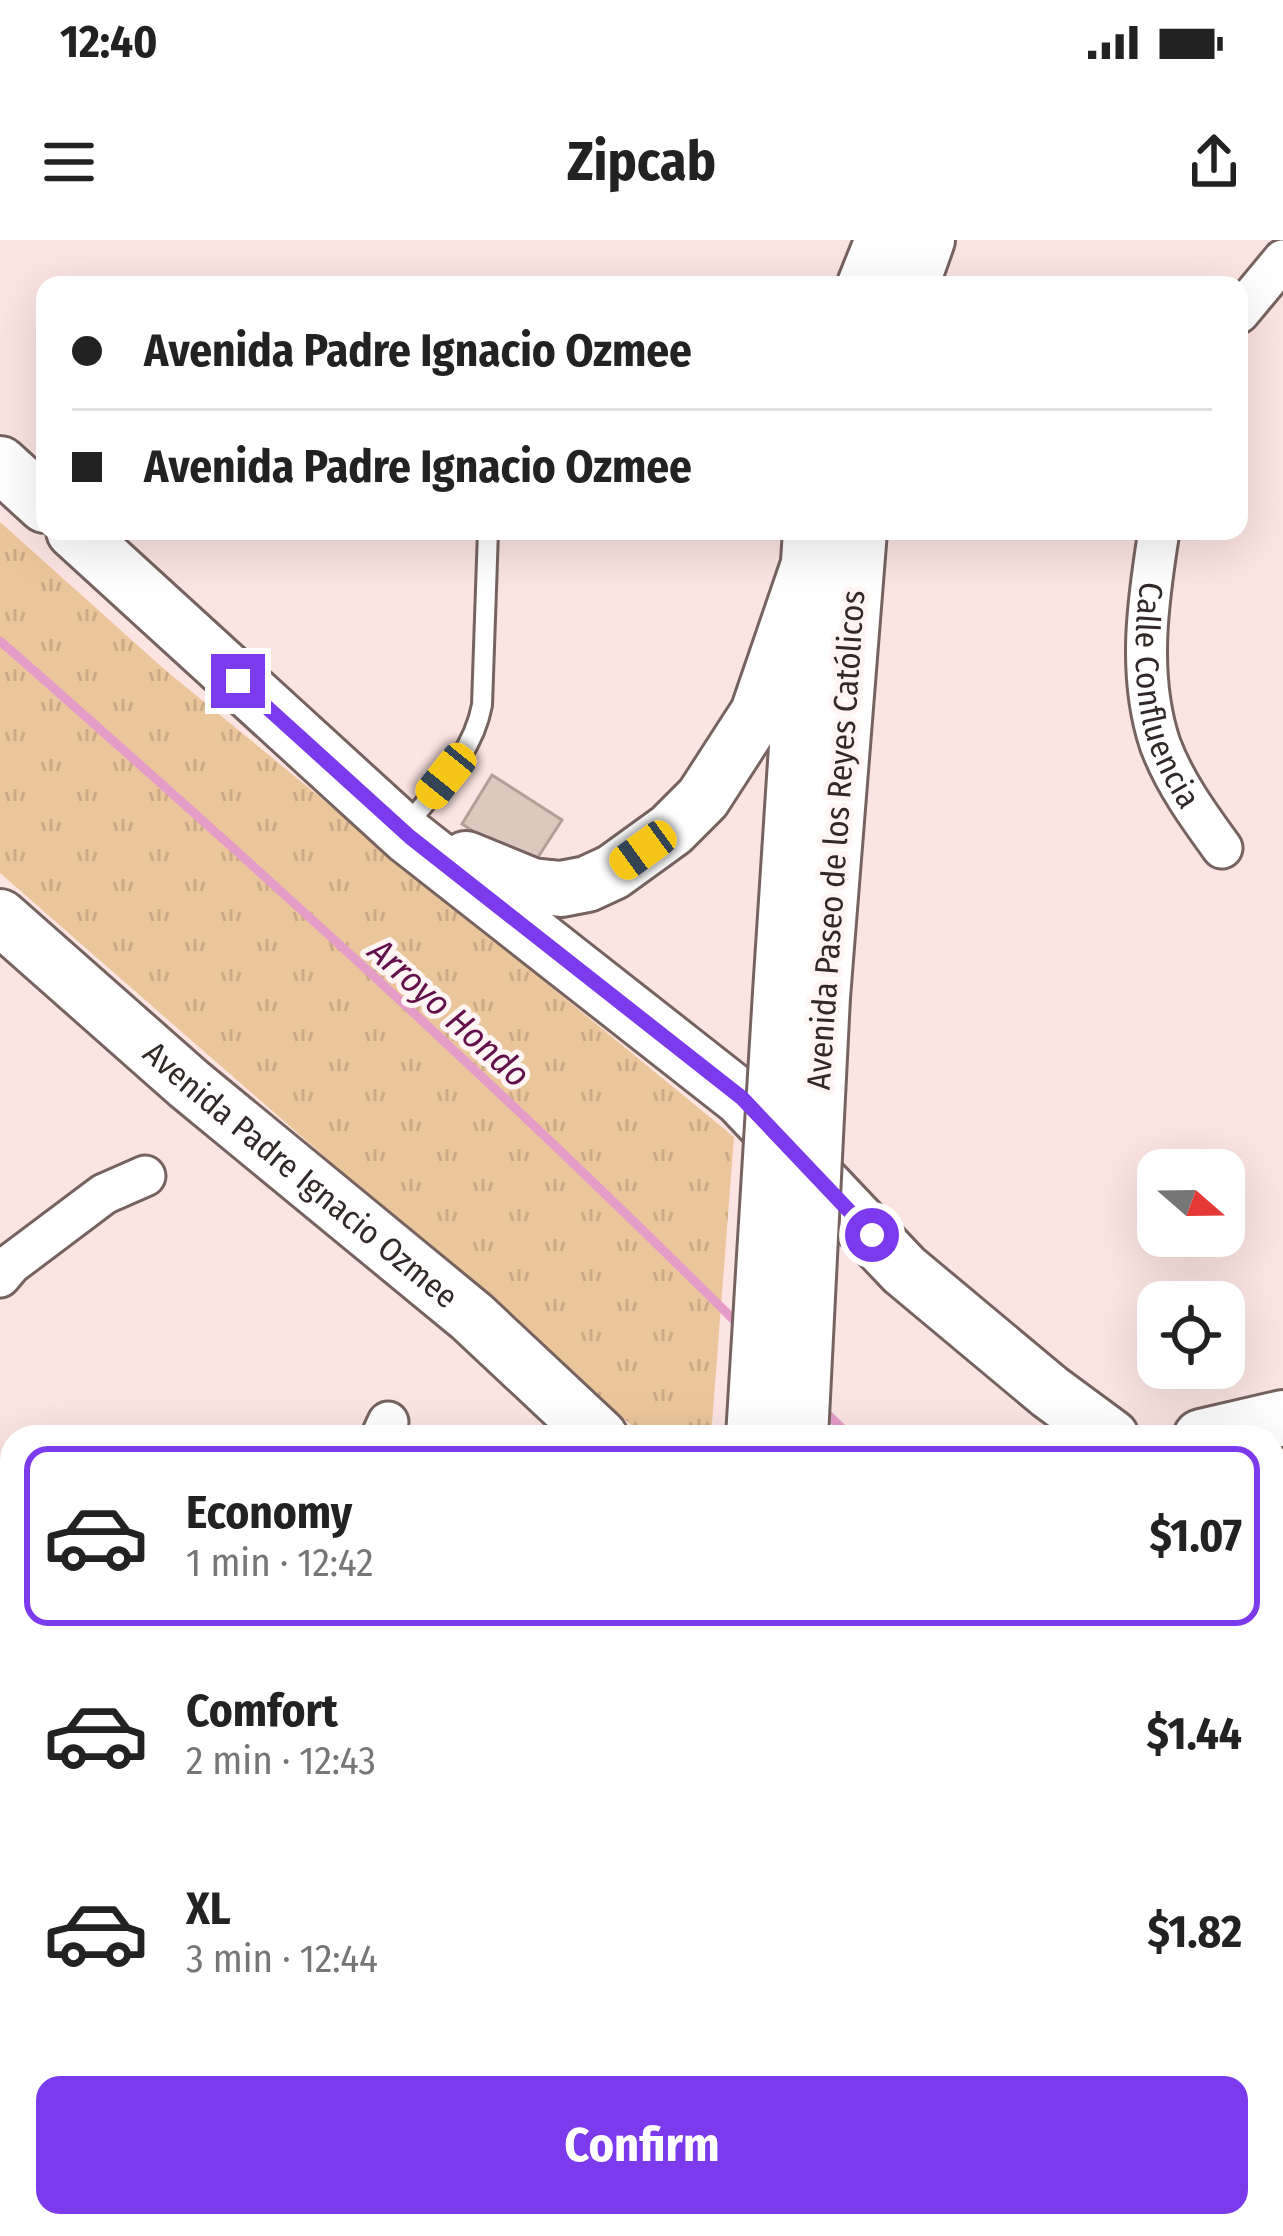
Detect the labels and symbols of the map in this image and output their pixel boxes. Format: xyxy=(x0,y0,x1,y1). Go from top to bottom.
street label: Calle Confluencia xyxy=(1126,580,1209,816)
street label: Avenida Paseo de los Reyes Católicos xyxy=(799,589,873,1091)
route end xyxy=(211,654,265,708)
car xyxy=(409,737,483,815)
car xyxy=(603,814,683,886)
water label: Arroyo Hondo xyxy=(358,928,539,1097)
street label: Avenida Padre Ignacio Ozmee xyxy=(135,1033,466,1317)
north arrow xyxy=(1137,1149,1245,1257)
route start xyxy=(845,1208,899,1262)

